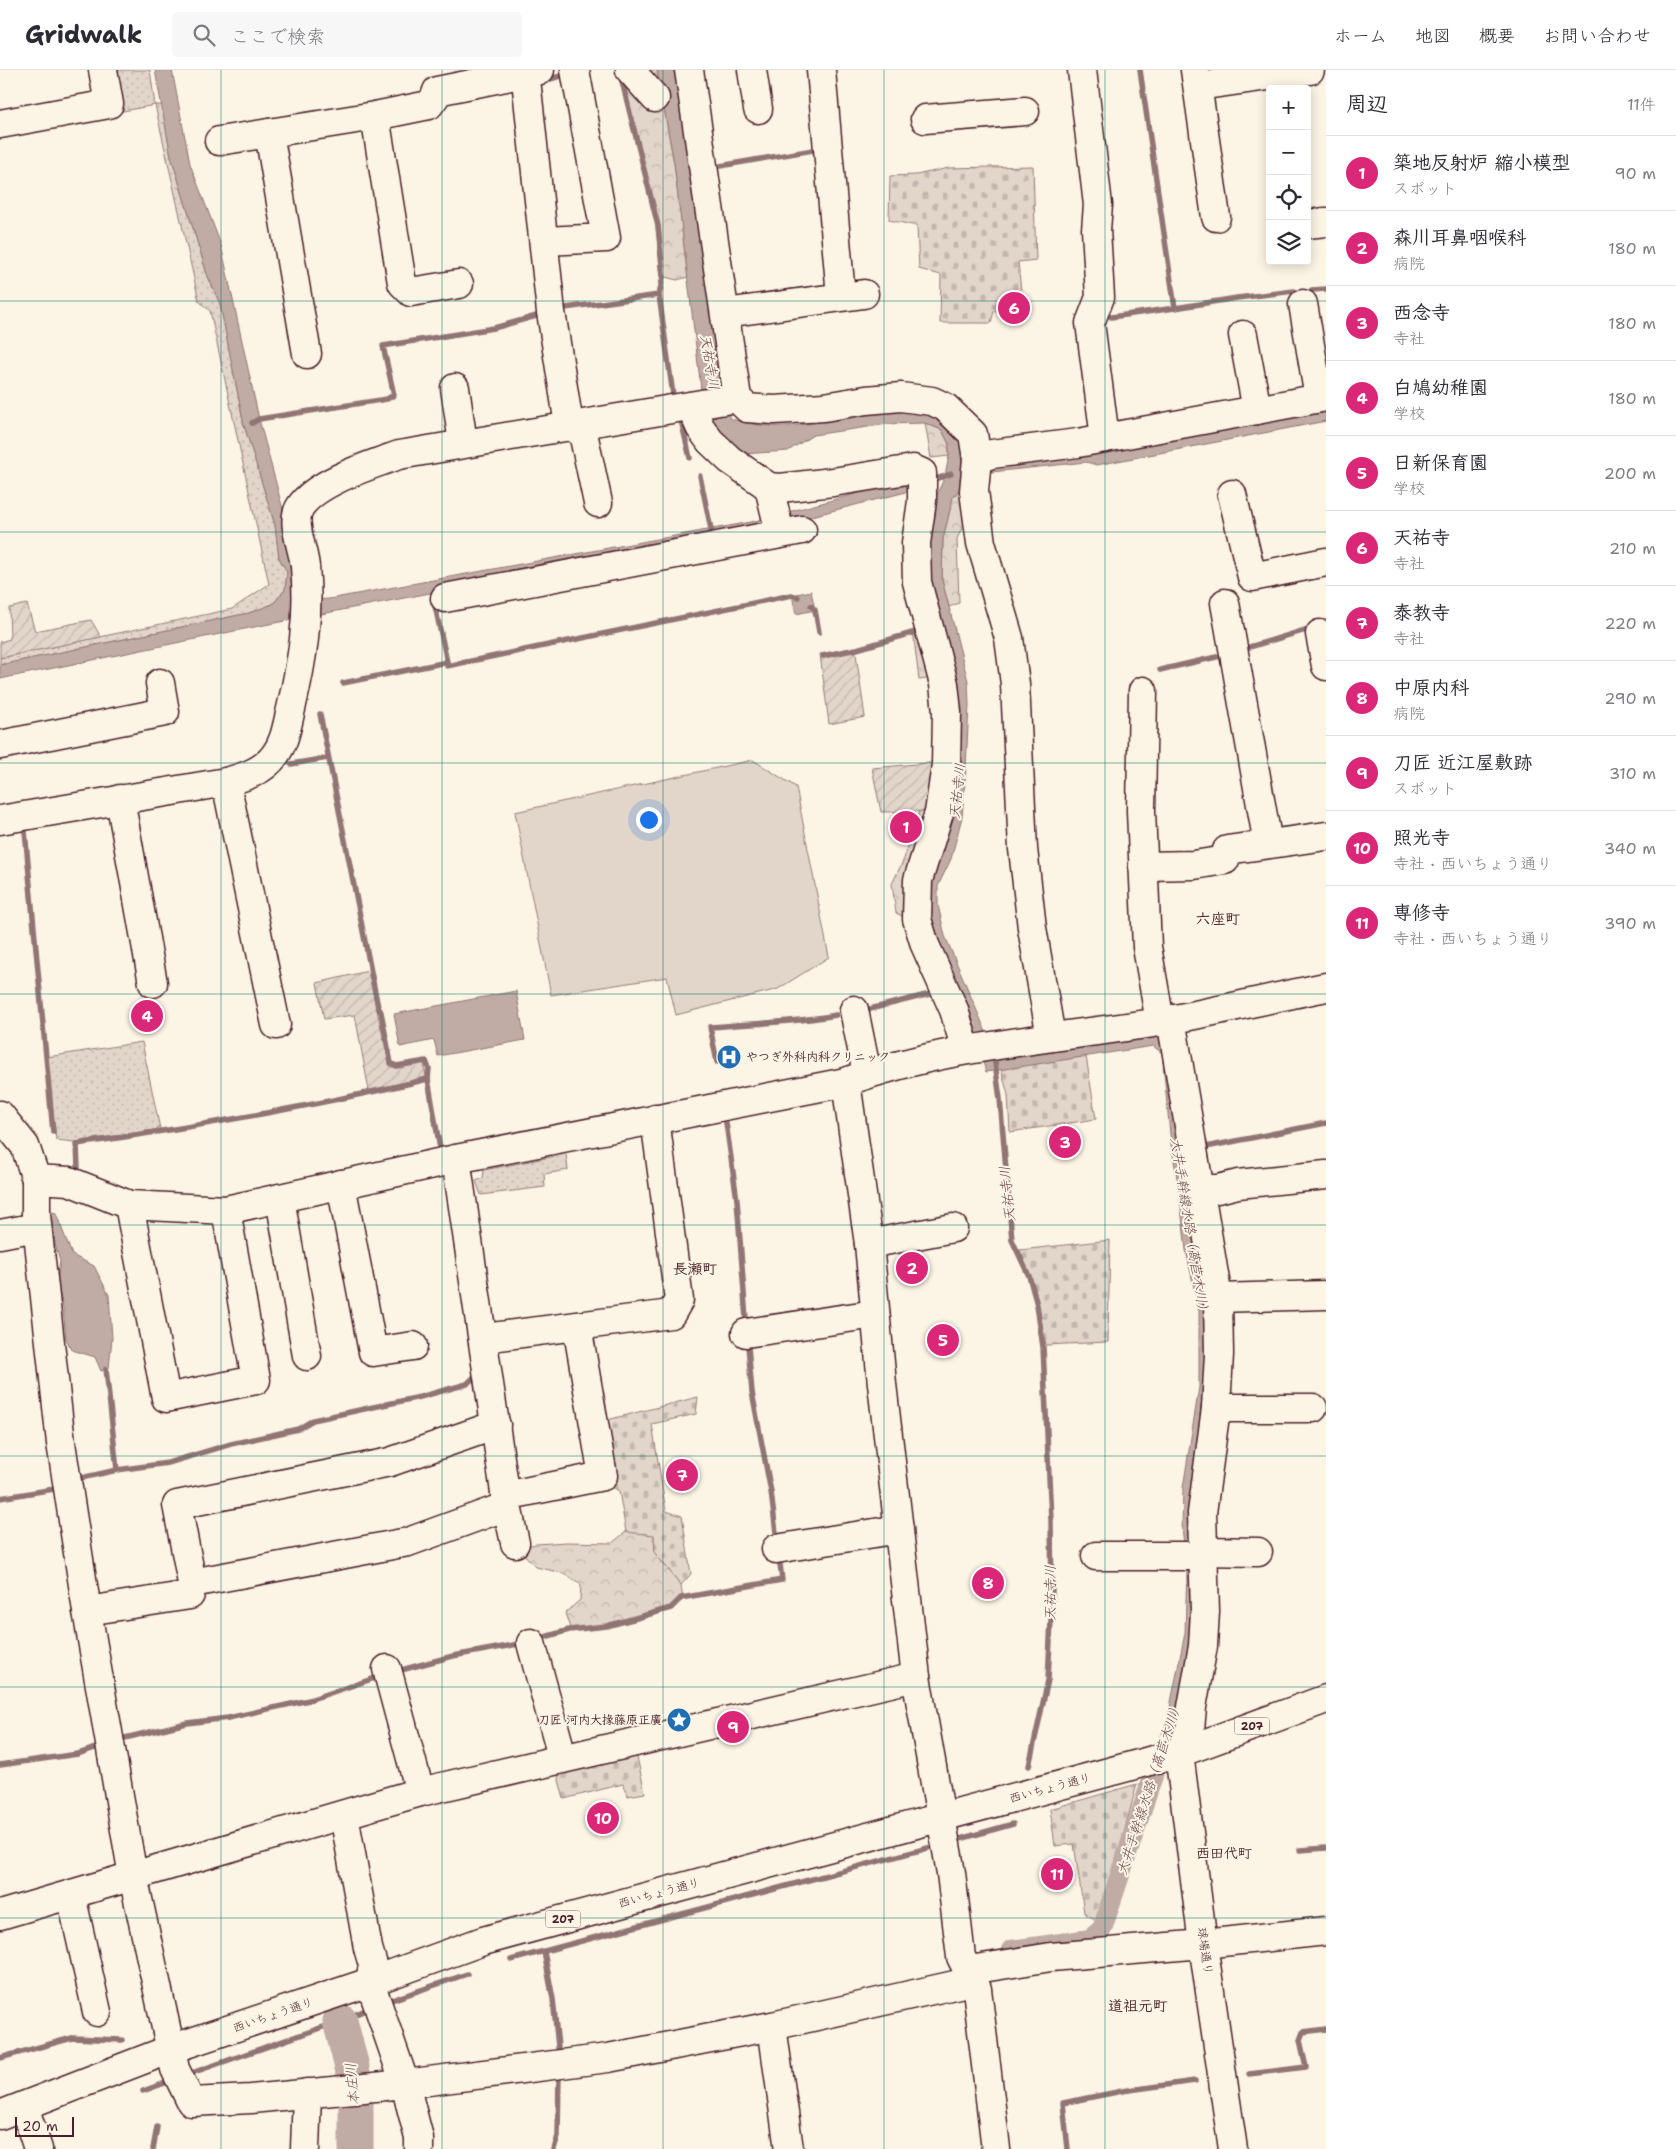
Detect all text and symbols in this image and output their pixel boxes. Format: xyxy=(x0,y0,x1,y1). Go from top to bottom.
search box xyxy=(172,12,522,57)
text: Gridwalk xyxy=(25,19,142,51)
icon: search xyxy=(190,21,218,49)
text: ここで検索 xyxy=(230,24,325,49)
text: ホーム xyxy=(1334,24,1387,48)
text: 地図 xyxy=(1415,24,1451,48)
text: 概要 xyxy=(1479,24,1515,48)
text: お問い合わせ xyxy=(1543,24,1651,48)
map controls xyxy=(1266,85,1311,265)
button: + xyxy=(1266,85,1311,130)
text: 周辺 xyxy=(1346,90,1388,118)
text: 11件 xyxy=(1627,94,1656,115)
button: − xyxy=(1266,130,1311,175)
text: 築地反射炉 縮小模型 xyxy=(1393,150,1571,175)
text: 1 xyxy=(1358,163,1366,184)
text: 90 m xyxy=(1615,163,1656,184)
button: locate xyxy=(1266,175,1311,220)
text: スポット xyxy=(1393,178,1457,199)
button: layers xyxy=(1266,220,1311,265)
text: 森川耳鼻咽喉科 xyxy=(1393,225,1526,250)
text: 2 xyxy=(1356,238,1368,259)
text: 180 m xyxy=(1608,238,1656,259)
text: 病院 xyxy=(1393,253,1425,274)
pin: 6 xyxy=(998,289,1030,327)
text: 西念寺 xyxy=(1393,300,1450,325)
text: 3 xyxy=(1356,313,1368,334)
text: 180 m xyxy=(1608,313,1656,334)
text: 寺社 xyxy=(1393,328,1425,349)
water label: 天祐寺川 xyxy=(696,333,724,391)
text: 白鳩幼稚園 xyxy=(1393,375,1488,400)
text: 4 xyxy=(1356,388,1368,409)
text: 180 m xyxy=(1608,388,1656,409)
text: 学校 xyxy=(1393,403,1425,424)
text: 日新保育園 xyxy=(1393,450,1488,475)
text: 5 xyxy=(1357,463,1367,484)
text: 200 m xyxy=(1604,463,1656,484)
text: 学校 xyxy=(1393,478,1425,499)
text: 天祐寺 xyxy=(1393,525,1450,550)
text: 6 xyxy=(1356,538,1368,559)
text: 210 m xyxy=(1609,538,1656,559)
text: 寺社 xyxy=(1393,553,1425,574)
text: 泰教寺 xyxy=(1393,600,1450,625)
text: 7 xyxy=(1356,613,1368,634)
text: 220 m xyxy=(1604,613,1656,634)
text: 寺社 xyxy=(1393,628,1425,649)
text: 中原内科 xyxy=(1393,675,1469,700)
text: 8 xyxy=(1356,688,1368,709)
text: 290 m xyxy=(1604,688,1656,709)
text: 病院 xyxy=(1393,703,1425,724)
text: 刀匠 近江屋敷跡 xyxy=(1393,750,1533,775)
water label: 天祐寺川 xyxy=(945,762,969,820)
text: 9 xyxy=(1356,763,1368,784)
text: 310 m xyxy=(1609,763,1656,784)
text: スポット xyxy=(1393,778,1457,799)
your location xyxy=(636,807,662,833)
pin: 1 xyxy=(890,808,922,846)
text: 照光寺 xyxy=(1393,825,1450,850)
text: 10 xyxy=(1353,838,1371,859)
text: 340 m xyxy=(1604,838,1656,859)
text: 寺社 · 西いちょう通り xyxy=(1393,853,1552,874)
text: 専修寺 xyxy=(1393,900,1450,925)
district label: 六座町 xyxy=(1195,909,1241,929)
text: 11 xyxy=(1355,913,1369,934)
text: 390 m xyxy=(1604,913,1656,934)
text: 寺社 · 西いちょう通り xyxy=(1393,928,1552,949)
pin: 4 xyxy=(131,997,163,1035)
hospital icon: やつぎ外科内科クリニック xyxy=(716,1044,742,1070)
place label: やつぎ外科内科クリニック xyxy=(746,1049,890,1065)
pin: 3 xyxy=(1049,1123,1081,1161)
water label: 大井手幹線水路（萵苣木川） xyxy=(1167,1136,1213,1318)
water label: 天祐寺川 xyxy=(995,1165,1019,1223)
pin: 2 xyxy=(896,1249,928,1287)
district label: 長瀬町 xyxy=(672,1259,718,1279)
pin: 5 xyxy=(927,1321,959,1359)
pin: 7 xyxy=(666,1456,698,1494)
pin: 8 xyxy=(972,1564,1004,1602)
water label: 天祐寺川 xyxy=(1041,1565,1059,1621)
water label: 大井手幹線水路（萵苣木川） xyxy=(1112,1699,1186,1877)
place icon: 刀匠 河内大掾藤原正廣 xyxy=(666,1707,692,1733)
pin: 9 xyxy=(717,1708,749,1746)
place label: 刀匠 河内大掾藤原正廣 xyxy=(538,1712,662,1728)
road number: 207 xyxy=(1234,1718,1270,1734)
street label: 西いちょう通り xyxy=(1007,1769,1093,1807)
pin: 10 xyxy=(587,1799,619,1837)
district label: 西田代町 xyxy=(1196,1844,1252,1862)
pin: 11 xyxy=(1041,1855,1073,1893)
street label: 西いちょう通り xyxy=(616,1874,702,1912)
road number: 207 xyxy=(546,1910,580,1928)
street label: 球場通り xyxy=(1194,1926,1216,1976)
street label: 西いちょう通り xyxy=(231,1994,315,2036)
district label: 道祖元町 xyxy=(1108,1996,1168,2016)
water label: 本庄川 xyxy=(341,2062,363,2106)
scale bar xyxy=(15,2114,74,2137)
text: 20 m xyxy=(22,2117,58,2135)

